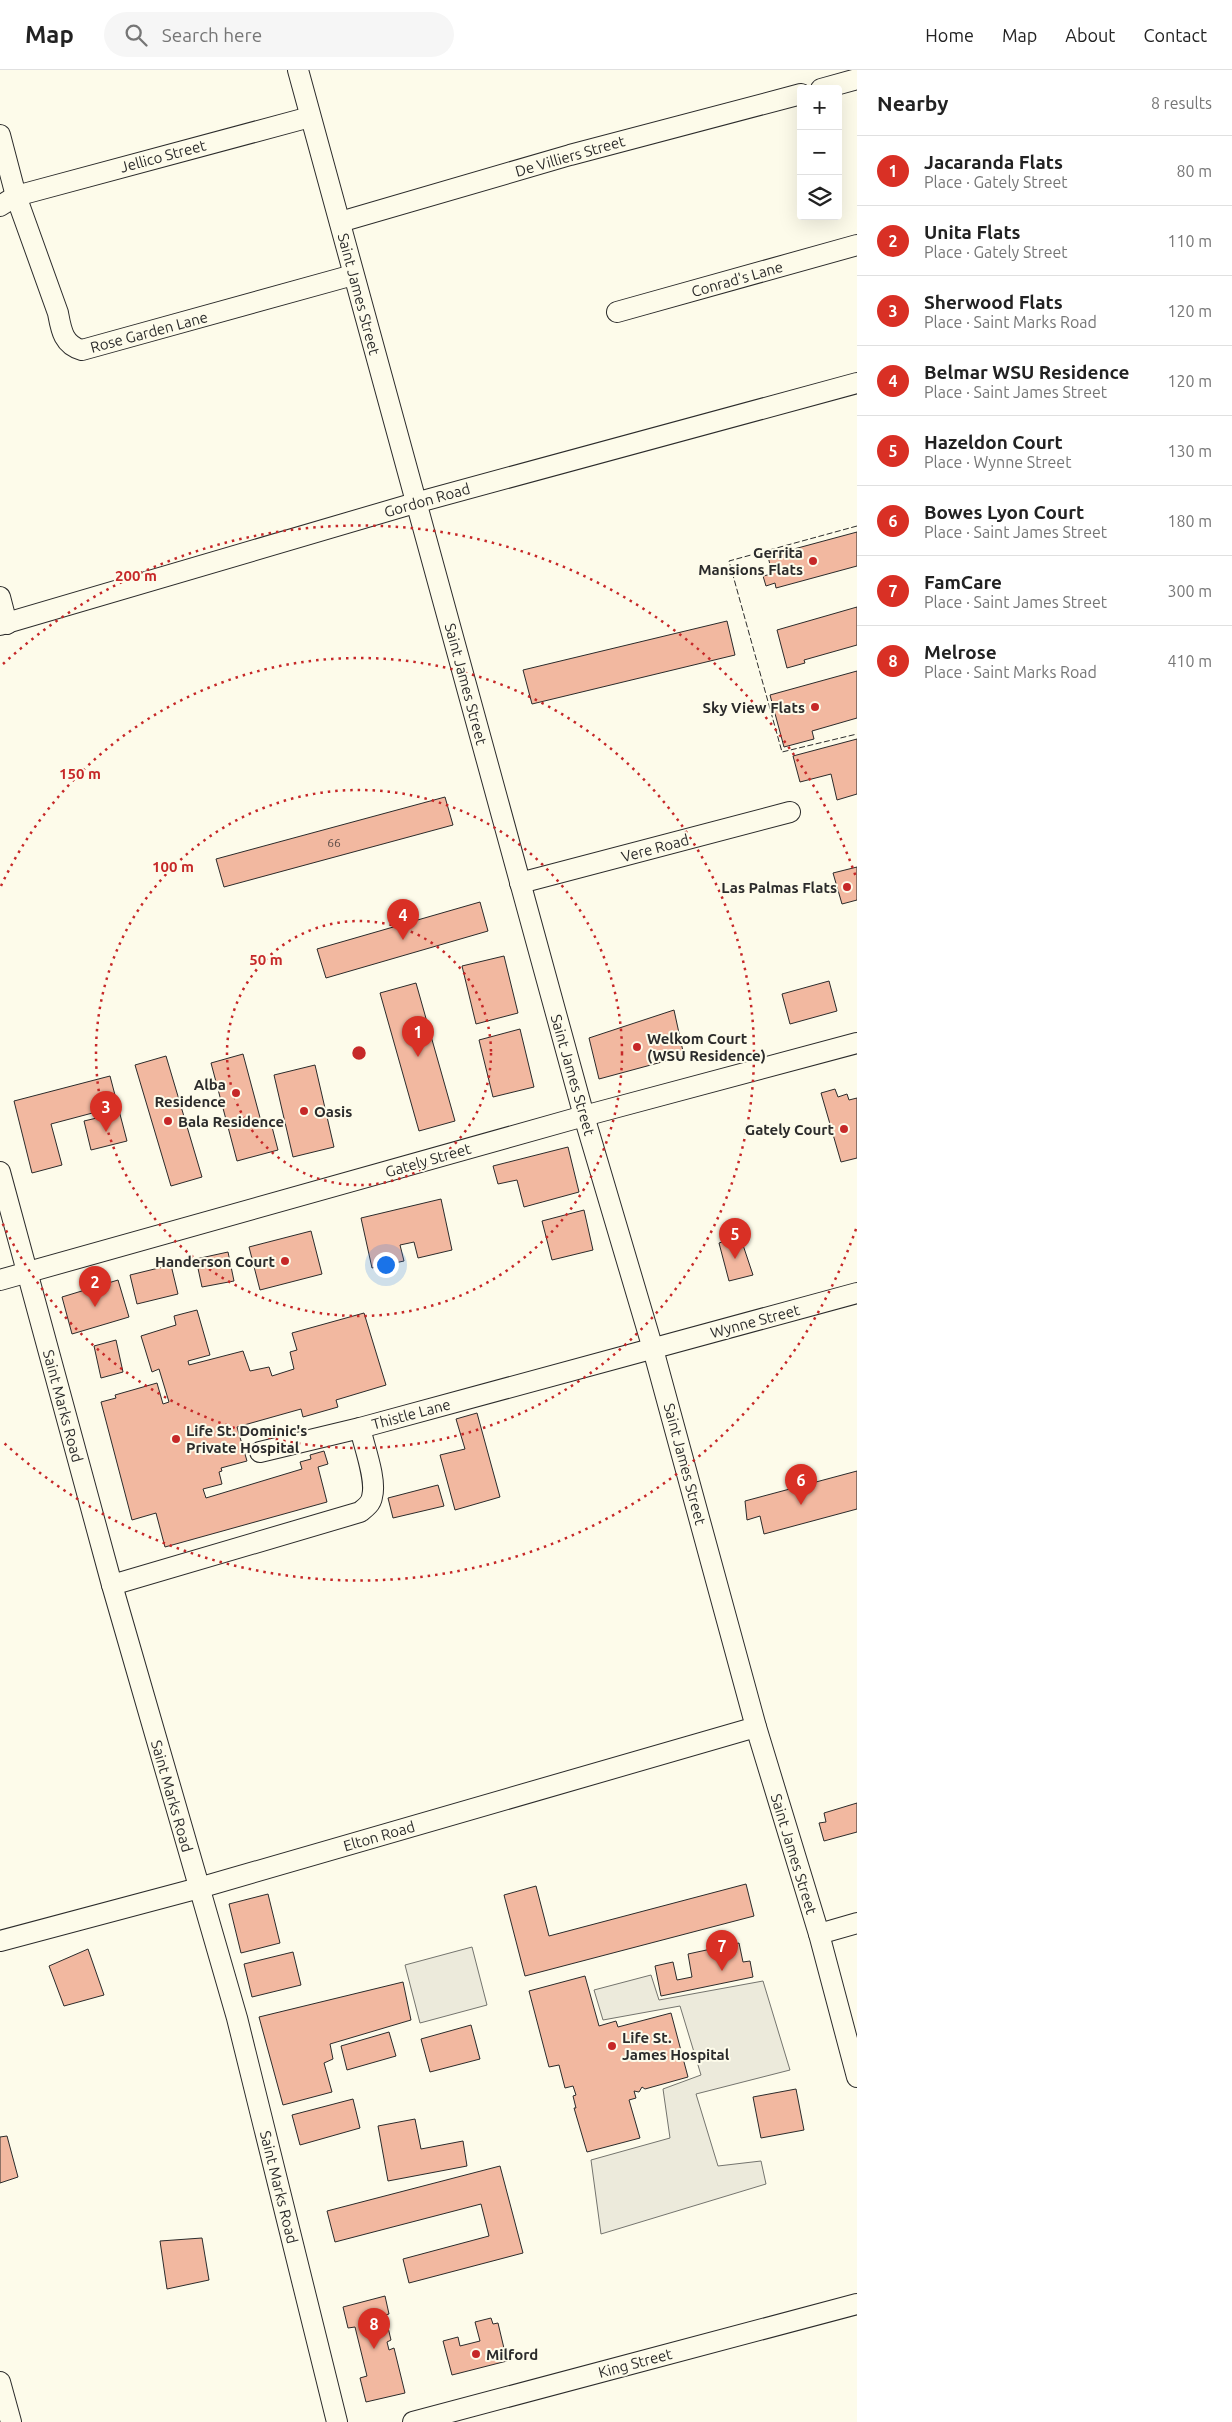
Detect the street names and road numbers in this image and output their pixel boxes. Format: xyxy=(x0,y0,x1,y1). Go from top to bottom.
street label: De Villiers Street xyxy=(513,132,627,180)
street label: Jellico Street xyxy=(118,136,208,176)
street label: Saint James Street xyxy=(335,231,383,357)
street label: Conrad's Lane xyxy=(689,258,785,300)
street label: Rose Garden Lane xyxy=(88,308,210,356)
street label: Gordon Road xyxy=(382,480,472,520)
street label: Saint James Street xyxy=(442,621,490,747)
street label: Vere Road xyxy=(619,831,691,865)
street label: Saint James Street xyxy=(548,1012,598,1138)
street label: Gately Street xyxy=(383,1140,473,1180)
street label: Wynne Street xyxy=(708,1301,802,1341)
street label: Saint Marks Road xyxy=(40,1348,86,1464)
street label: Thistle Lane xyxy=(370,1395,452,1433)
street label: Saint James Street xyxy=(661,1401,709,1527)
street label: Saint Marks Road xyxy=(148,1738,196,1854)
street label: Saint James Street xyxy=(768,1792,820,1916)
street label: Elton Road xyxy=(341,1818,417,1854)
street label: Saint Marks Road xyxy=(257,2129,301,2245)
street label: King Street xyxy=(596,2345,674,2381)

